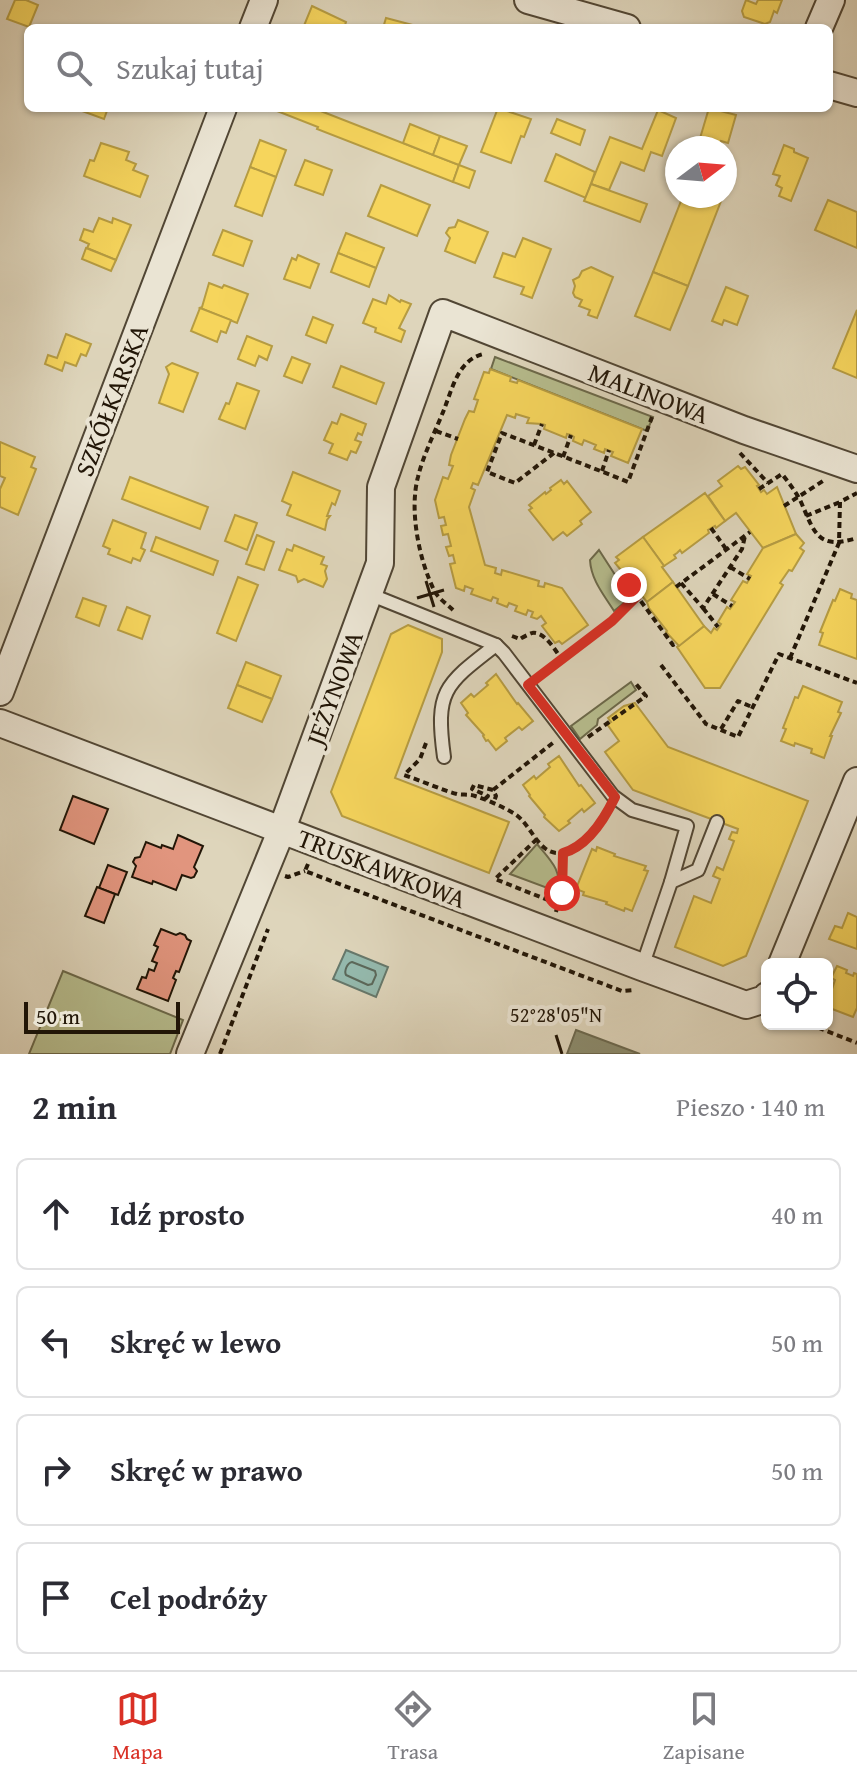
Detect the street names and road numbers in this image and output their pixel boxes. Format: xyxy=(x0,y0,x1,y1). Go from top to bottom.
street label: SZKÓŁKARSKA xyxy=(64,318,158,482)
street label: MALINOWA xyxy=(583,352,715,434)
street label: JEŻYNOWA xyxy=(294,625,373,754)
street label: TRUSKAWKOWA xyxy=(292,818,472,918)

